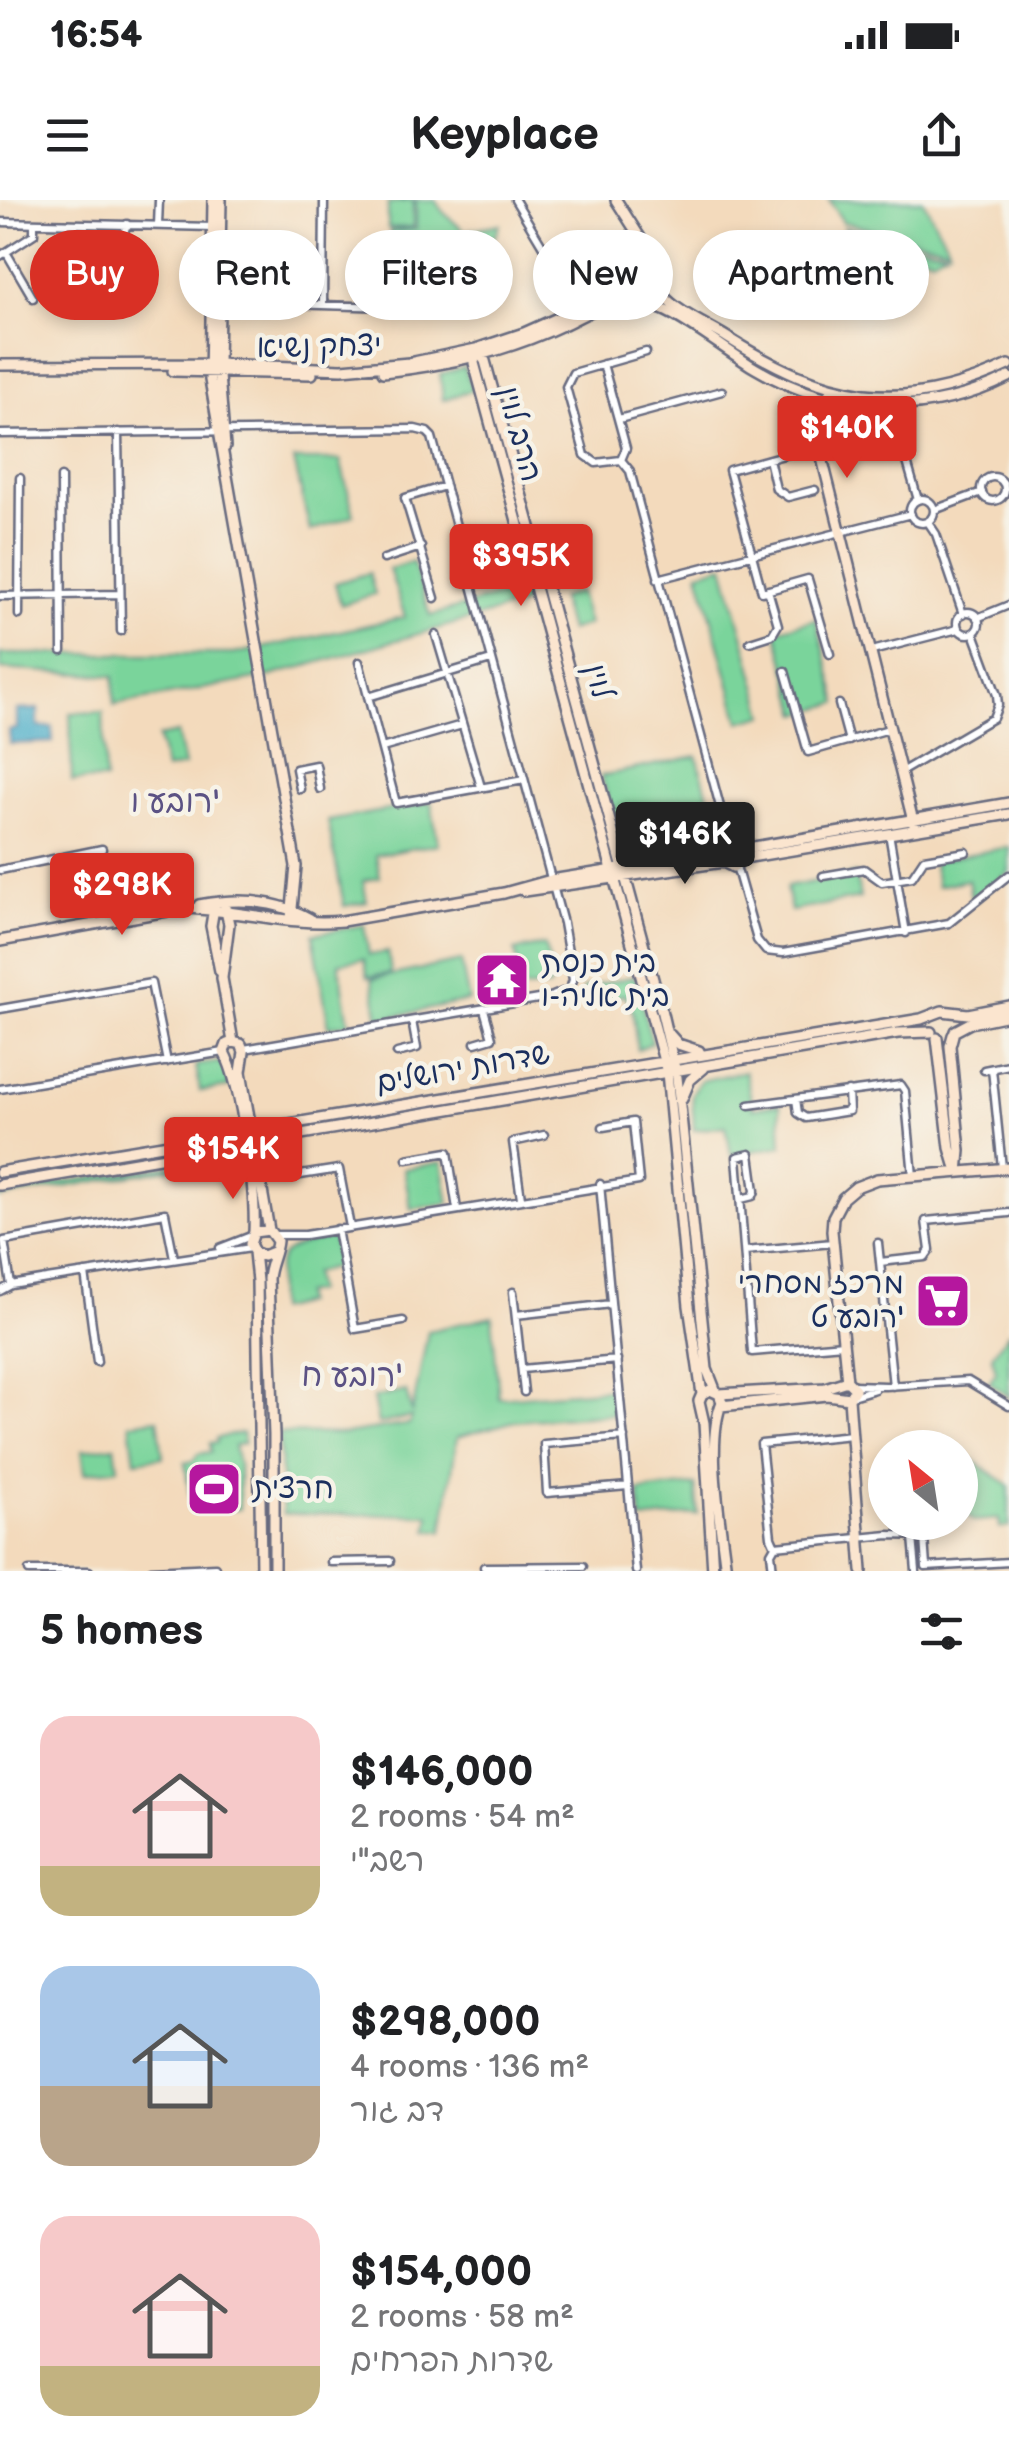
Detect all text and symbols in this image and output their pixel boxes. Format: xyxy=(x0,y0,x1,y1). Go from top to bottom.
text: 16:54 xyxy=(50,13,142,58)
icon: menu xyxy=(40,108,95,163)
text: Keyplace xyxy=(410,108,599,163)
icon: share xyxy=(914,108,969,163)
chip: Buy xyxy=(30,230,159,320)
chip: Rent xyxy=(179,230,325,320)
chip: Filters xyxy=(345,230,513,320)
chip: New xyxy=(533,230,673,320)
chip: Apartment xyxy=(693,230,929,320)
street label: יצחק נשיא xyxy=(256,328,382,366)
street label: הרב לוין xyxy=(489,382,549,486)
pin: $140K xyxy=(777,396,917,481)
text: $140K xyxy=(799,409,895,448)
pin: $395K xyxy=(451,524,591,609)
text: $395K xyxy=(472,537,570,576)
street label: לוין xyxy=(576,660,620,704)
district label: רובע ו' xyxy=(130,783,220,822)
pin: $146K xyxy=(615,802,755,887)
text: $146K xyxy=(638,815,732,854)
pin: $298K xyxy=(52,853,192,938)
text: $298K xyxy=(72,866,172,905)
place label: בית כנסת בית אליה-ו xyxy=(541,945,669,1015)
temple icon: בית כנסת בית אליה-ו xyxy=(472,950,532,1010)
street label: שדרות ירושלים xyxy=(373,1036,553,1102)
pin: $154K xyxy=(163,1117,303,1202)
text: $154K xyxy=(186,1130,280,1169)
place label: מרכז מסחרי רובע ט' xyxy=(738,1266,904,1336)
supermarket icon: מרכז מסחרי רובע ט' xyxy=(913,1271,973,1331)
district label: רובע ח' xyxy=(301,1357,403,1396)
north arrow xyxy=(868,1430,978,1540)
map controls xyxy=(868,1430,978,1540)
sports icon: חרצית xyxy=(184,1459,244,1519)
place label: חרצית xyxy=(251,1471,334,1507)
icon: filters xyxy=(914,1604,969,1659)
text: 5 homes xyxy=(40,1606,203,1657)
text: $146,000 xyxy=(350,1747,533,1798)
icon: home xyxy=(120,1756,240,1876)
text: 2 rooms · 54 m² xyxy=(350,1798,575,1837)
text: רשב"י xyxy=(350,1842,425,1881)
text: $298,000 xyxy=(350,1997,541,2048)
icon: home xyxy=(120,2006,240,2126)
text: 4 rooms · 136 m² xyxy=(350,2048,589,2087)
text: דב גור xyxy=(350,2092,444,2131)
text: $154,000 xyxy=(350,2247,532,2298)
icon: home xyxy=(120,2256,240,2376)
text: 2 rooms · 58 m² xyxy=(350,2298,574,2337)
text: שדרות הפרחים xyxy=(350,2342,553,2381)

